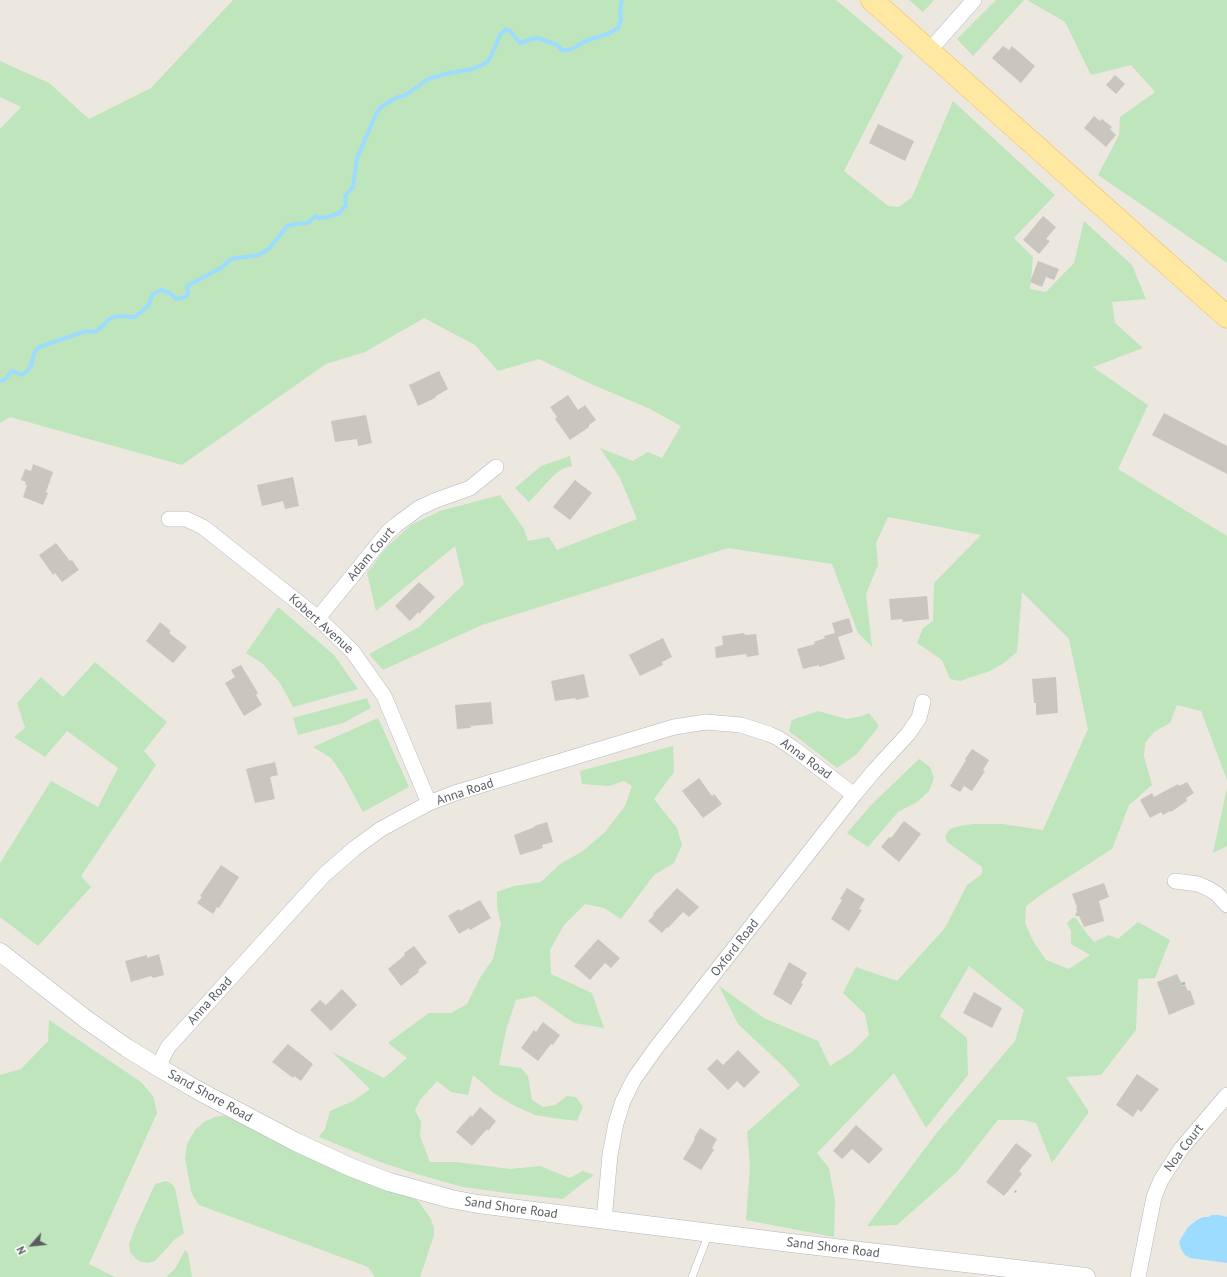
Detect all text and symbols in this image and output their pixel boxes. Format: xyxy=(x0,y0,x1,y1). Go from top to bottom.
street label: Adam Court xyxy=(344,524,398,584)
street label: Kobert Avenue xyxy=(286,591,356,657)
street label: Anna Road xyxy=(777,735,835,783)
street label: Anna Road xyxy=(434,775,496,809)
street label: Oxford Road xyxy=(708,916,762,980)
street label: Anna Road xyxy=(184,974,236,1028)
street label: Sand Shore Road xyxy=(165,1066,255,1126)
street label: Noa Court xyxy=(1161,1121,1207,1175)
street label: Sand Shore Road xyxy=(463,1194,559,1222)
north arrow xyxy=(12,1225,52,1265)
street label: Sand Shore Road xyxy=(785,1235,881,1261)
text: N xyxy=(13,1244,29,1257)

